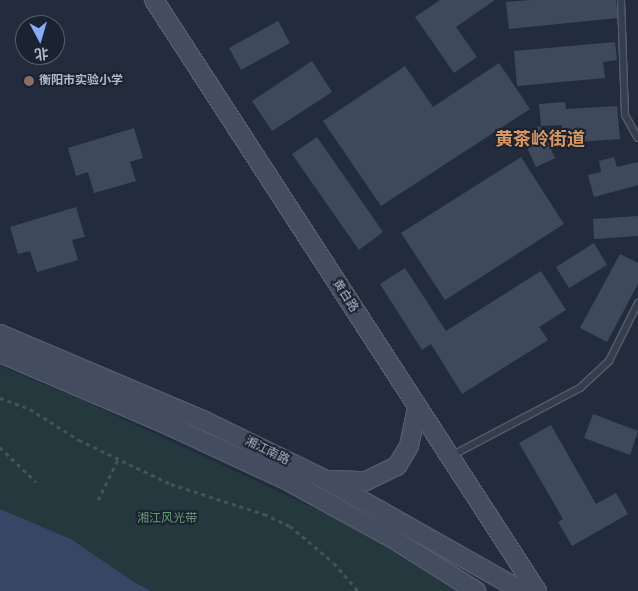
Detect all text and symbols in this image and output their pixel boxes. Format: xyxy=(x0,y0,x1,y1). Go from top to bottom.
north arrow xyxy=(15,15,65,65)
text: 北 xyxy=(34,45,49,63)
place label: 衡阳市实验小学 xyxy=(39,74,123,88)
marker: 衡阳市实验小学 xyxy=(23,75,35,87)
district label: 黄茶岭街道 xyxy=(495,128,585,150)
street label: 黄白路 xyxy=(329,277,361,315)
street label: 湘江南路 xyxy=(242,434,292,468)
park label: 湘江风光带 xyxy=(137,512,197,526)

